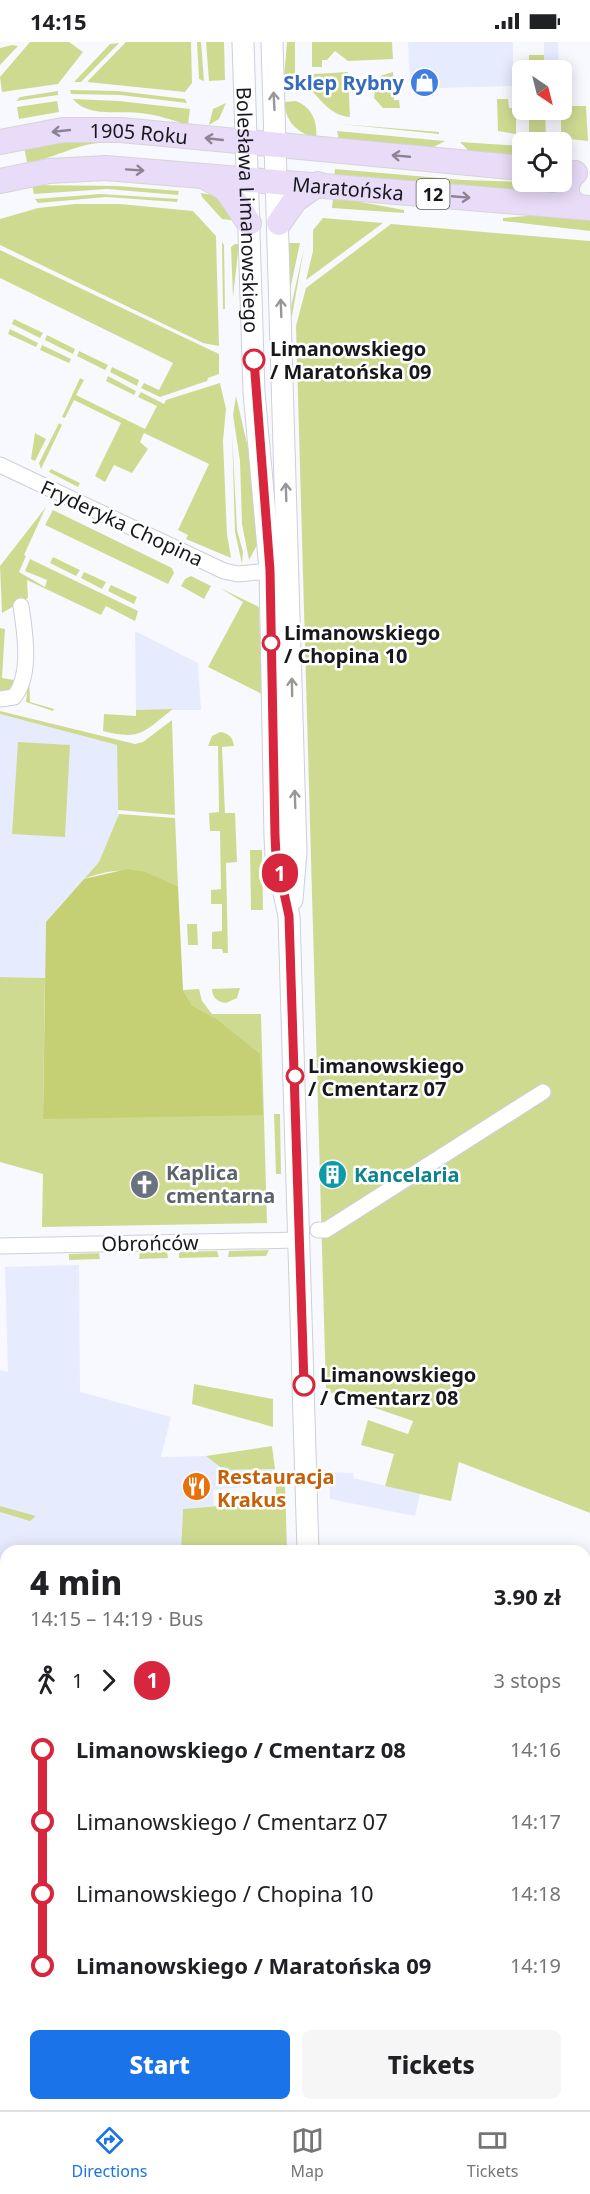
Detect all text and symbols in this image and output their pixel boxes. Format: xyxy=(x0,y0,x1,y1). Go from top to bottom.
text: 14:15 xyxy=(30,6,87,36)
north arrow xyxy=(512,60,572,120)
map controls xyxy=(512,60,572,192)
shop icon: Sklep Rybny xyxy=(409,66,441,98)
place label: Sklep Rybny xyxy=(283,69,405,96)
street label: Bolesława Limanowskiego xyxy=(231,86,266,333)
one-way arrow xyxy=(269,91,280,111)
street label: 1905 Roku xyxy=(90,117,189,150)
one-way arrow xyxy=(52,126,72,137)
button: locate xyxy=(512,132,572,192)
one-way arrow xyxy=(205,133,225,144)
one-way arrow xyxy=(392,150,412,161)
one-way arrow xyxy=(125,165,145,176)
street label: Maratońska xyxy=(291,170,405,206)
road number: 12 xyxy=(416,179,450,209)
one-way arrow xyxy=(450,192,470,203)
one-way arrow xyxy=(275,298,286,318)
place label: Limanowskiego / Maratońska 09 xyxy=(270,335,432,385)
marker: Limanowskiego / Maratońska 09 xyxy=(243,349,265,371)
street label: Fryderyka Chopina xyxy=(36,474,208,572)
one-way arrow xyxy=(281,483,292,503)
place label: Limanowskiego / Chopina 10 xyxy=(284,619,440,669)
marker: Limanowskiego / Chopina 10 xyxy=(262,634,280,652)
one-way arrow xyxy=(286,678,298,698)
one-way arrow xyxy=(289,789,300,809)
line badge: 1 xyxy=(260,854,300,892)
text: 1 xyxy=(274,859,286,887)
place label: Limanowskiego / Cmentarz 07 xyxy=(308,1052,464,1102)
marker: Limanowskiego / Cmentarz 07 xyxy=(286,1067,304,1085)
building icon: Kancelaria xyxy=(317,1158,349,1190)
place label: Kaplica cmentarna xyxy=(166,1159,275,1209)
place label: Kancelaria xyxy=(354,1161,459,1188)
church icon: Kaplica cmentarna xyxy=(129,1168,161,1200)
street label: Obrońców xyxy=(101,1229,199,1257)
place label: Limanowskiego / Cmentarz 08 xyxy=(320,1361,476,1411)
marker: Limanowskiego / Cmentarz 08 xyxy=(293,1374,315,1396)
place label: Restauracja Krakus xyxy=(217,1463,335,1513)
restaurant icon: Restauracja Krakus xyxy=(180,1471,212,1503)
text: 4 min xyxy=(30,1560,122,1605)
text: 3.90 zł xyxy=(494,1581,561,1611)
text: 14:15 – 14:19 · Bus xyxy=(30,1605,203,1632)
icon: walk xyxy=(30,1664,63,1697)
icon: forward xyxy=(92,1664,125,1697)
text: 1 xyxy=(146,1666,158,1694)
text: 1 xyxy=(72,1667,83,1694)
text: 3 stops xyxy=(494,1667,561,1694)
text: Limanowskiego / Cmentarz 08 xyxy=(76,1734,406,1764)
text: 14:16 xyxy=(510,1736,561,1763)
text: Limanowskiego / Cmentarz 07 xyxy=(76,1806,388,1836)
text: 14:17 xyxy=(510,1808,561,1835)
text: Limanowskiego / Chopina 10 xyxy=(76,1878,374,1908)
text: 14:18 xyxy=(510,1880,561,1907)
text: Limanowskiego / Maratońska 09 xyxy=(76,1950,431,1980)
text: 14:19 xyxy=(510,1952,561,1979)
button: Start xyxy=(30,2030,290,2099)
button: Tickets xyxy=(302,2030,561,2099)
tab: Directions xyxy=(72,2124,147,2182)
tab: Map xyxy=(290,2124,324,2182)
tab: Tickets xyxy=(467,2124,518,2182)

